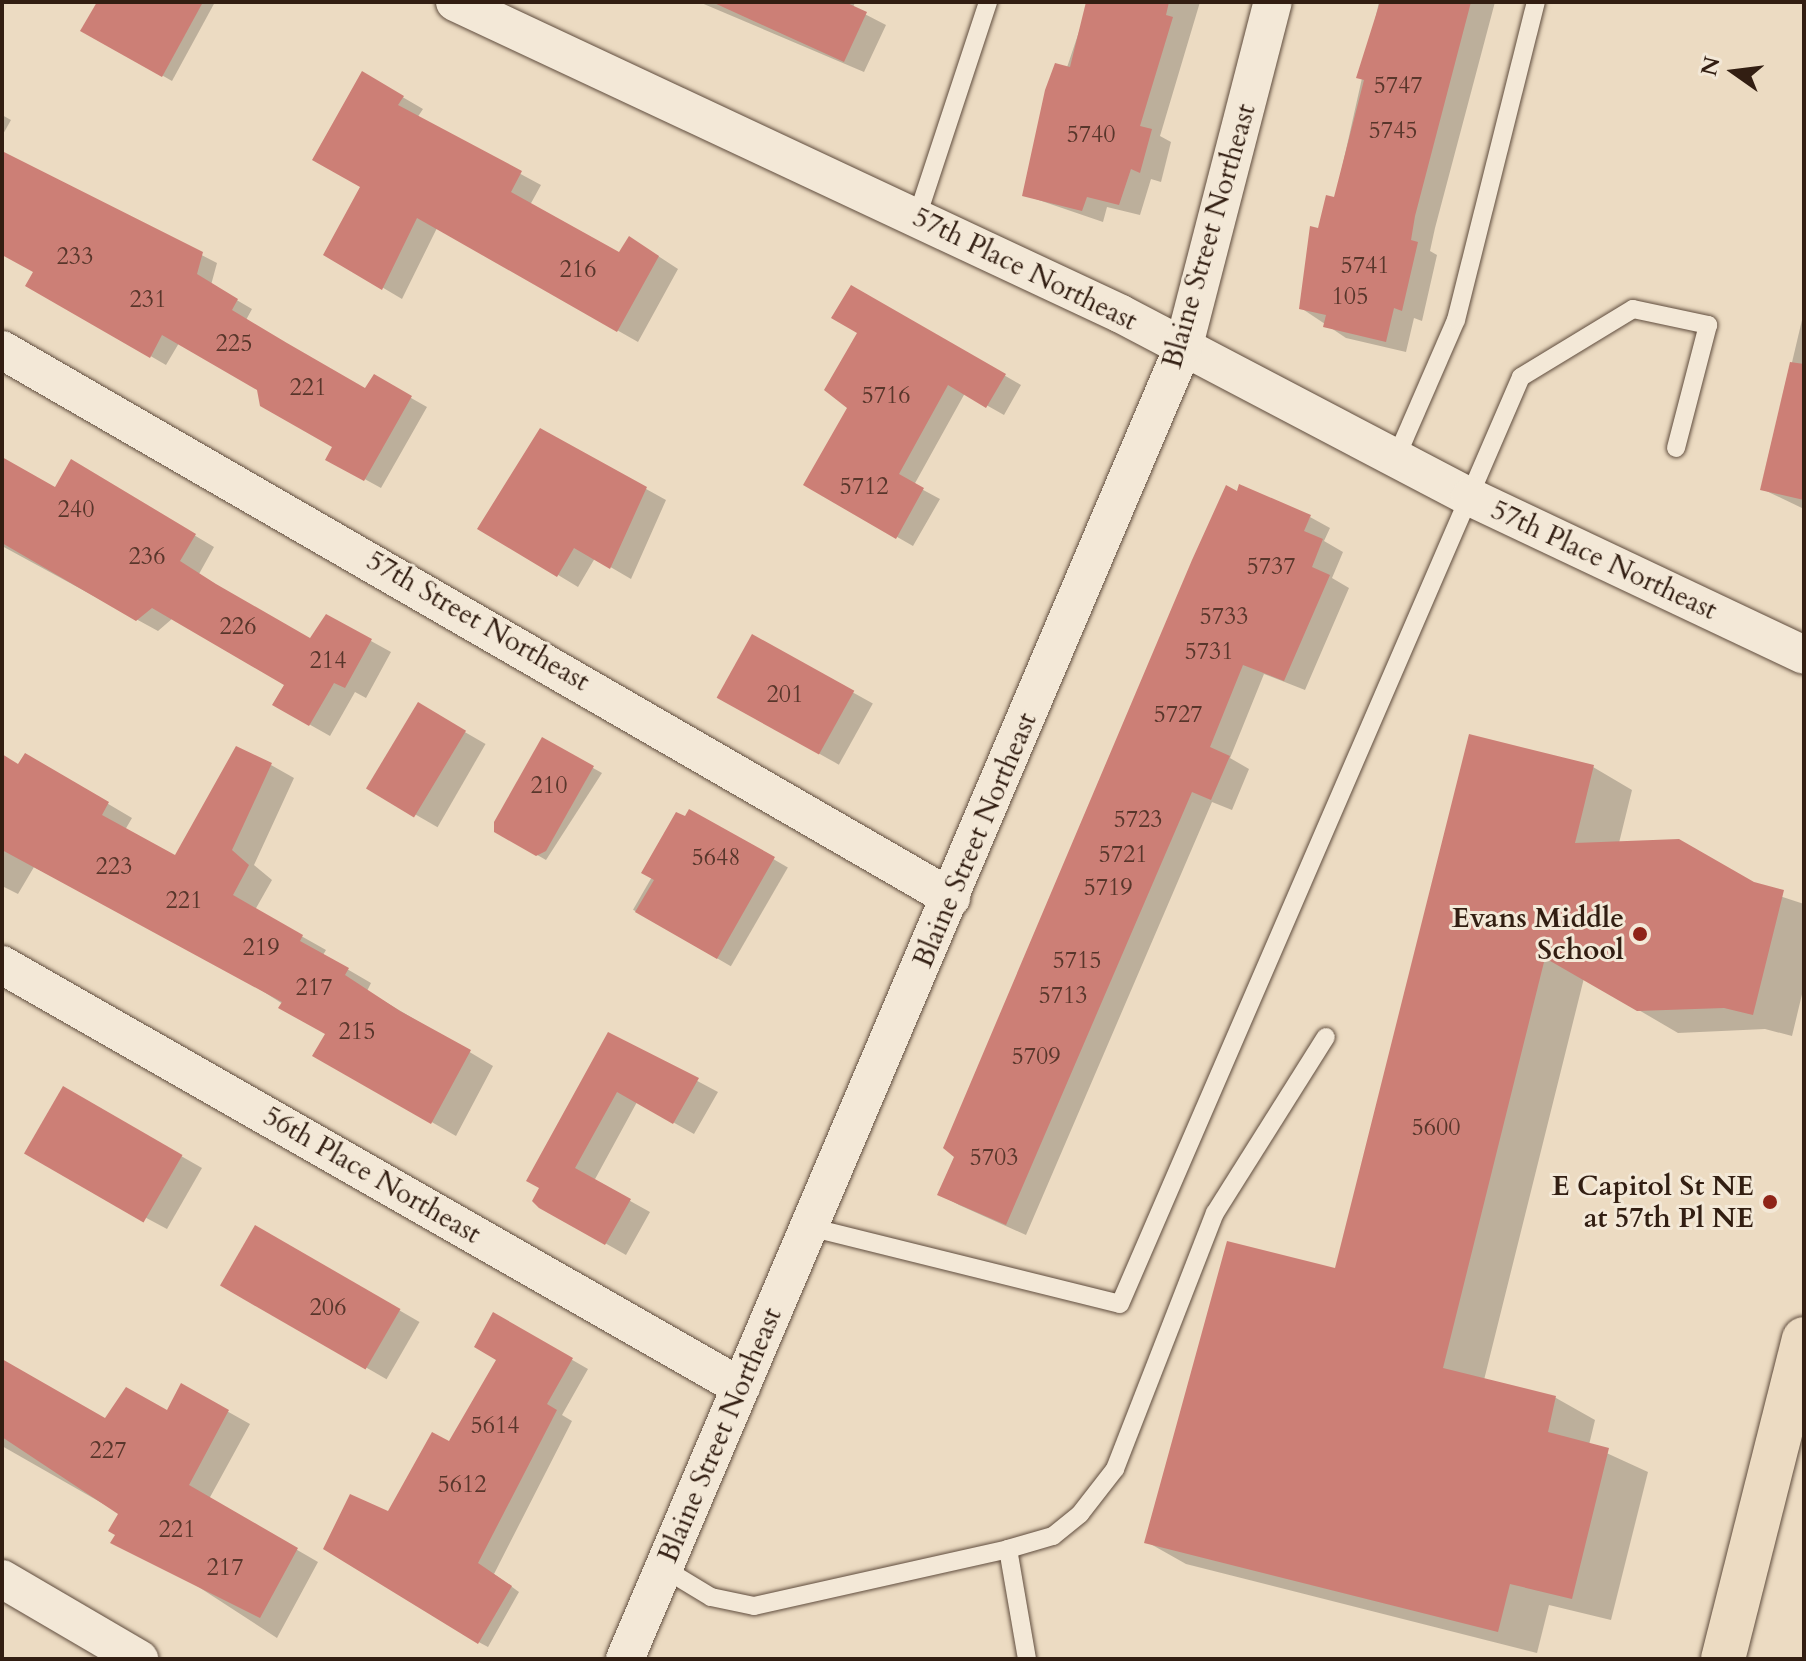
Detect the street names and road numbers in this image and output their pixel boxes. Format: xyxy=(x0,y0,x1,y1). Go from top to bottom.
street label: Blaine Street Northeast xyxy=(1155,100,1263,372)
street label: 57th Place Northeast xyxy=(907,200,1143,338)
street label: 57th Place Northeast xyxy=(1486,493,1722,627)
street label: 57th Street Northeast xyxy=(361,544,595,698)
street label: Blaine Street Northeast xyxy=(906,707,1044,973)
street label: 56th Place Northeast xyxy=(257,1099,487,1251)
street label: Blaine Street Northeast xyxy=(651,1302,789,1568)

